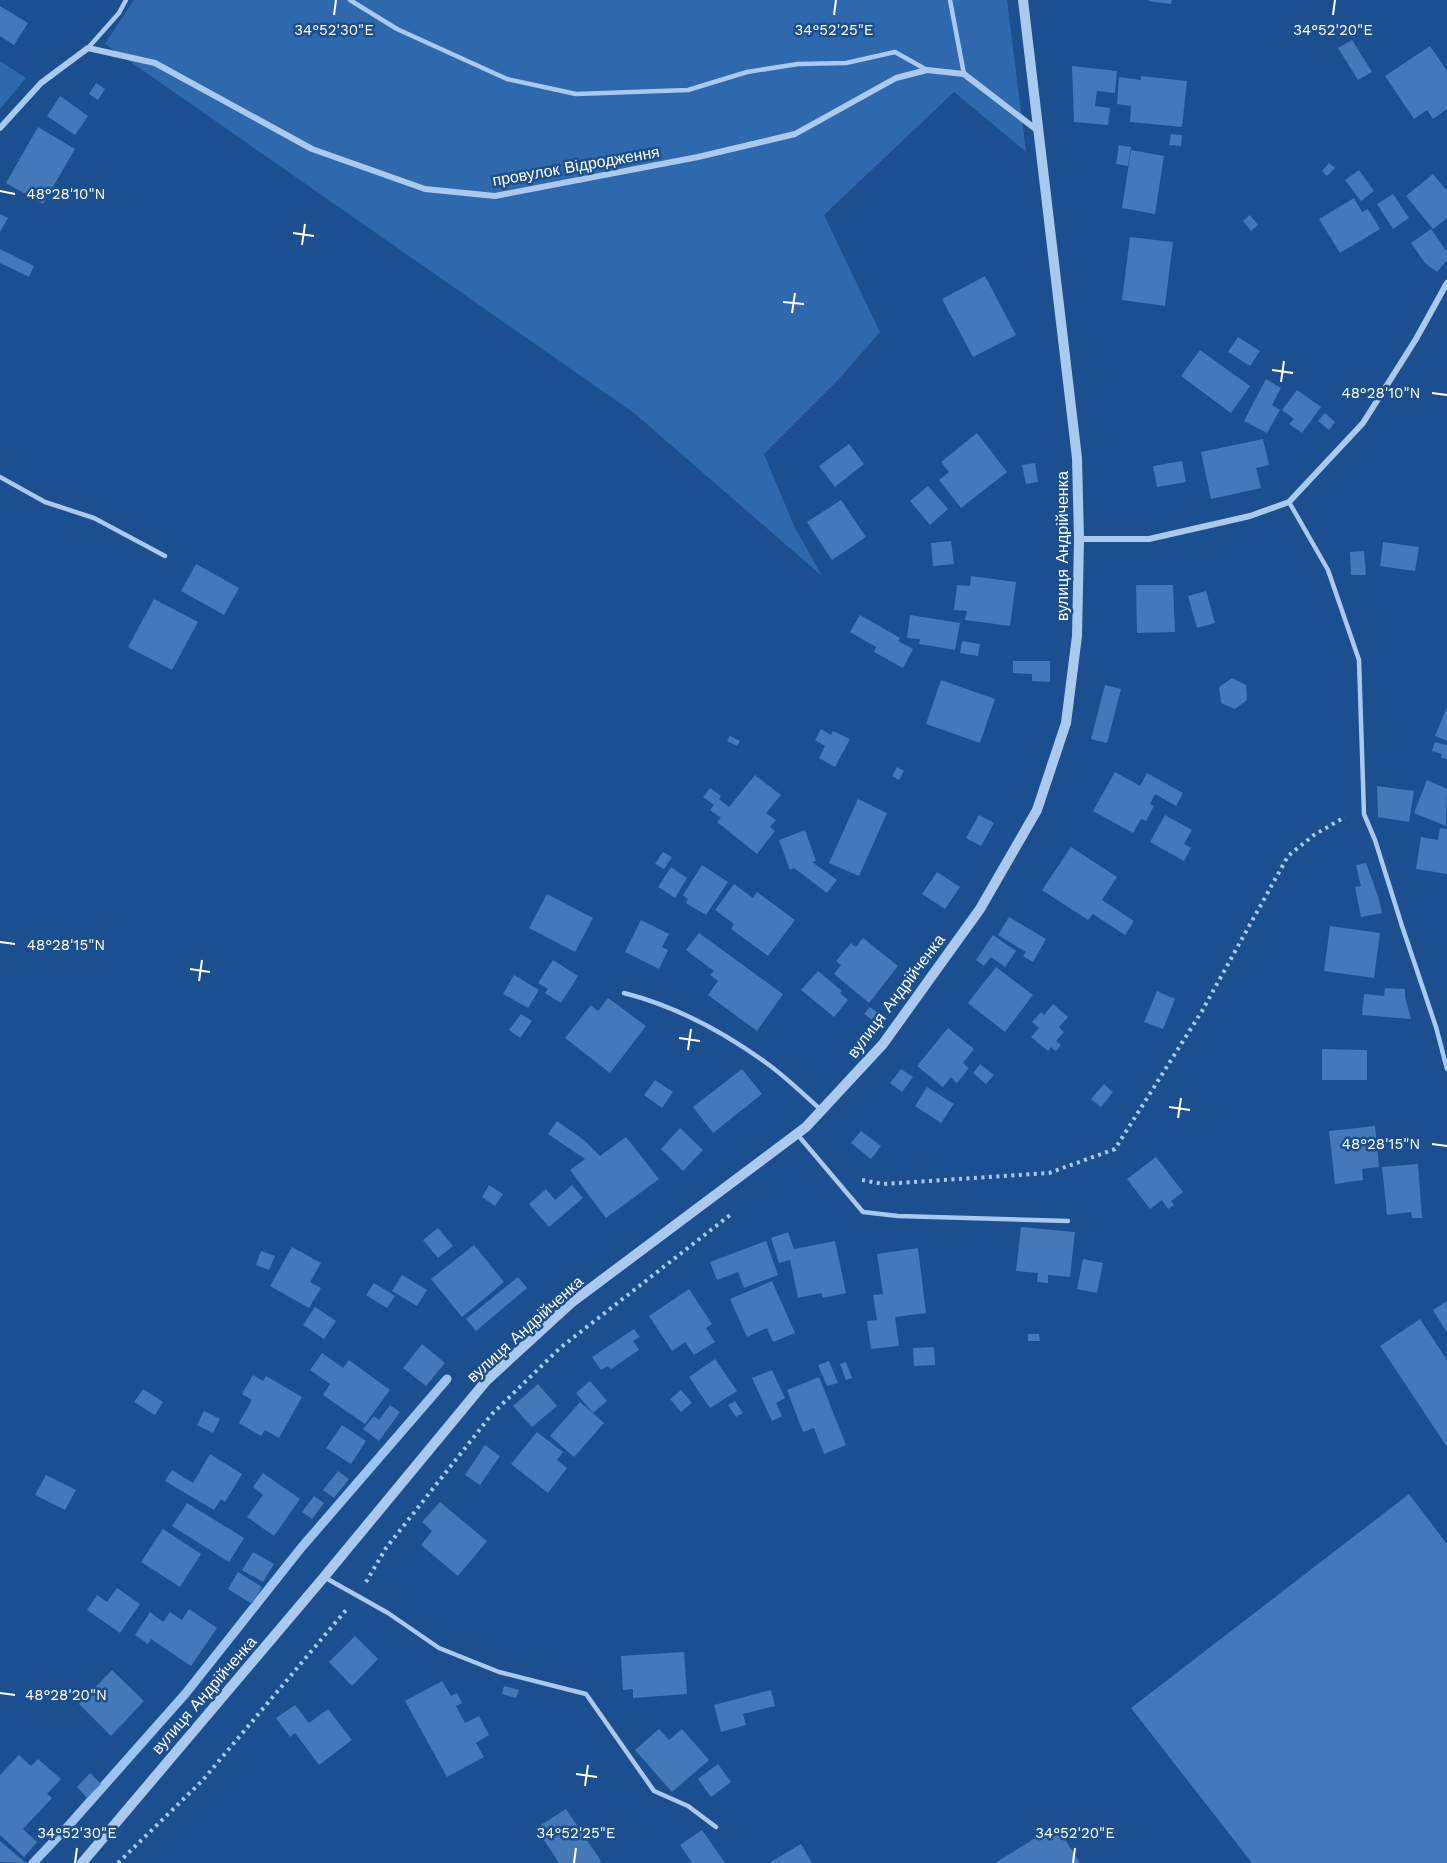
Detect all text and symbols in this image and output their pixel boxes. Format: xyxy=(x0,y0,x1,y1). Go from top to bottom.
text: 34°52'30"E xyxy=(294,21,374,39)
text: 34°52'25"E xyxy=(795,21,873,39)
text: 34°52'20"E xyxy=(1293,21,1373,39)
street label: провулок Відродження xyxy=(491,142,661,190)
text: 48°28'10"N xyxy=(26,185,106,203)
text: 48°28'10"N xyxy=(1341,384,1421,402)
street label: вулиця Андрійченка xyxy=(1053,471,1072,621)
street label: вулиця Андрійченка xyxy=(843,930,949,1062)
text: 48°28'15"N xyxy=(27,936,105,954)
text: 48°28'15"N xyxy=(1342,1135,1420,1153)
street label: вулиця Андрійченка xyxy=(463,1272,587,1386)
street label: вулиця Андрійченка xyxy=(148,1632,260,1758)
text: 48°28'20"N xyxy=(25,1686,107,1704)
text: 34°52'30"E xyxy=(37,1824,117,1842)
text: 34°52'25"E xyxy=(537,1824,615,1842)
text: 34°52'20"E xyxy=(1035,1824,1115,1842)

